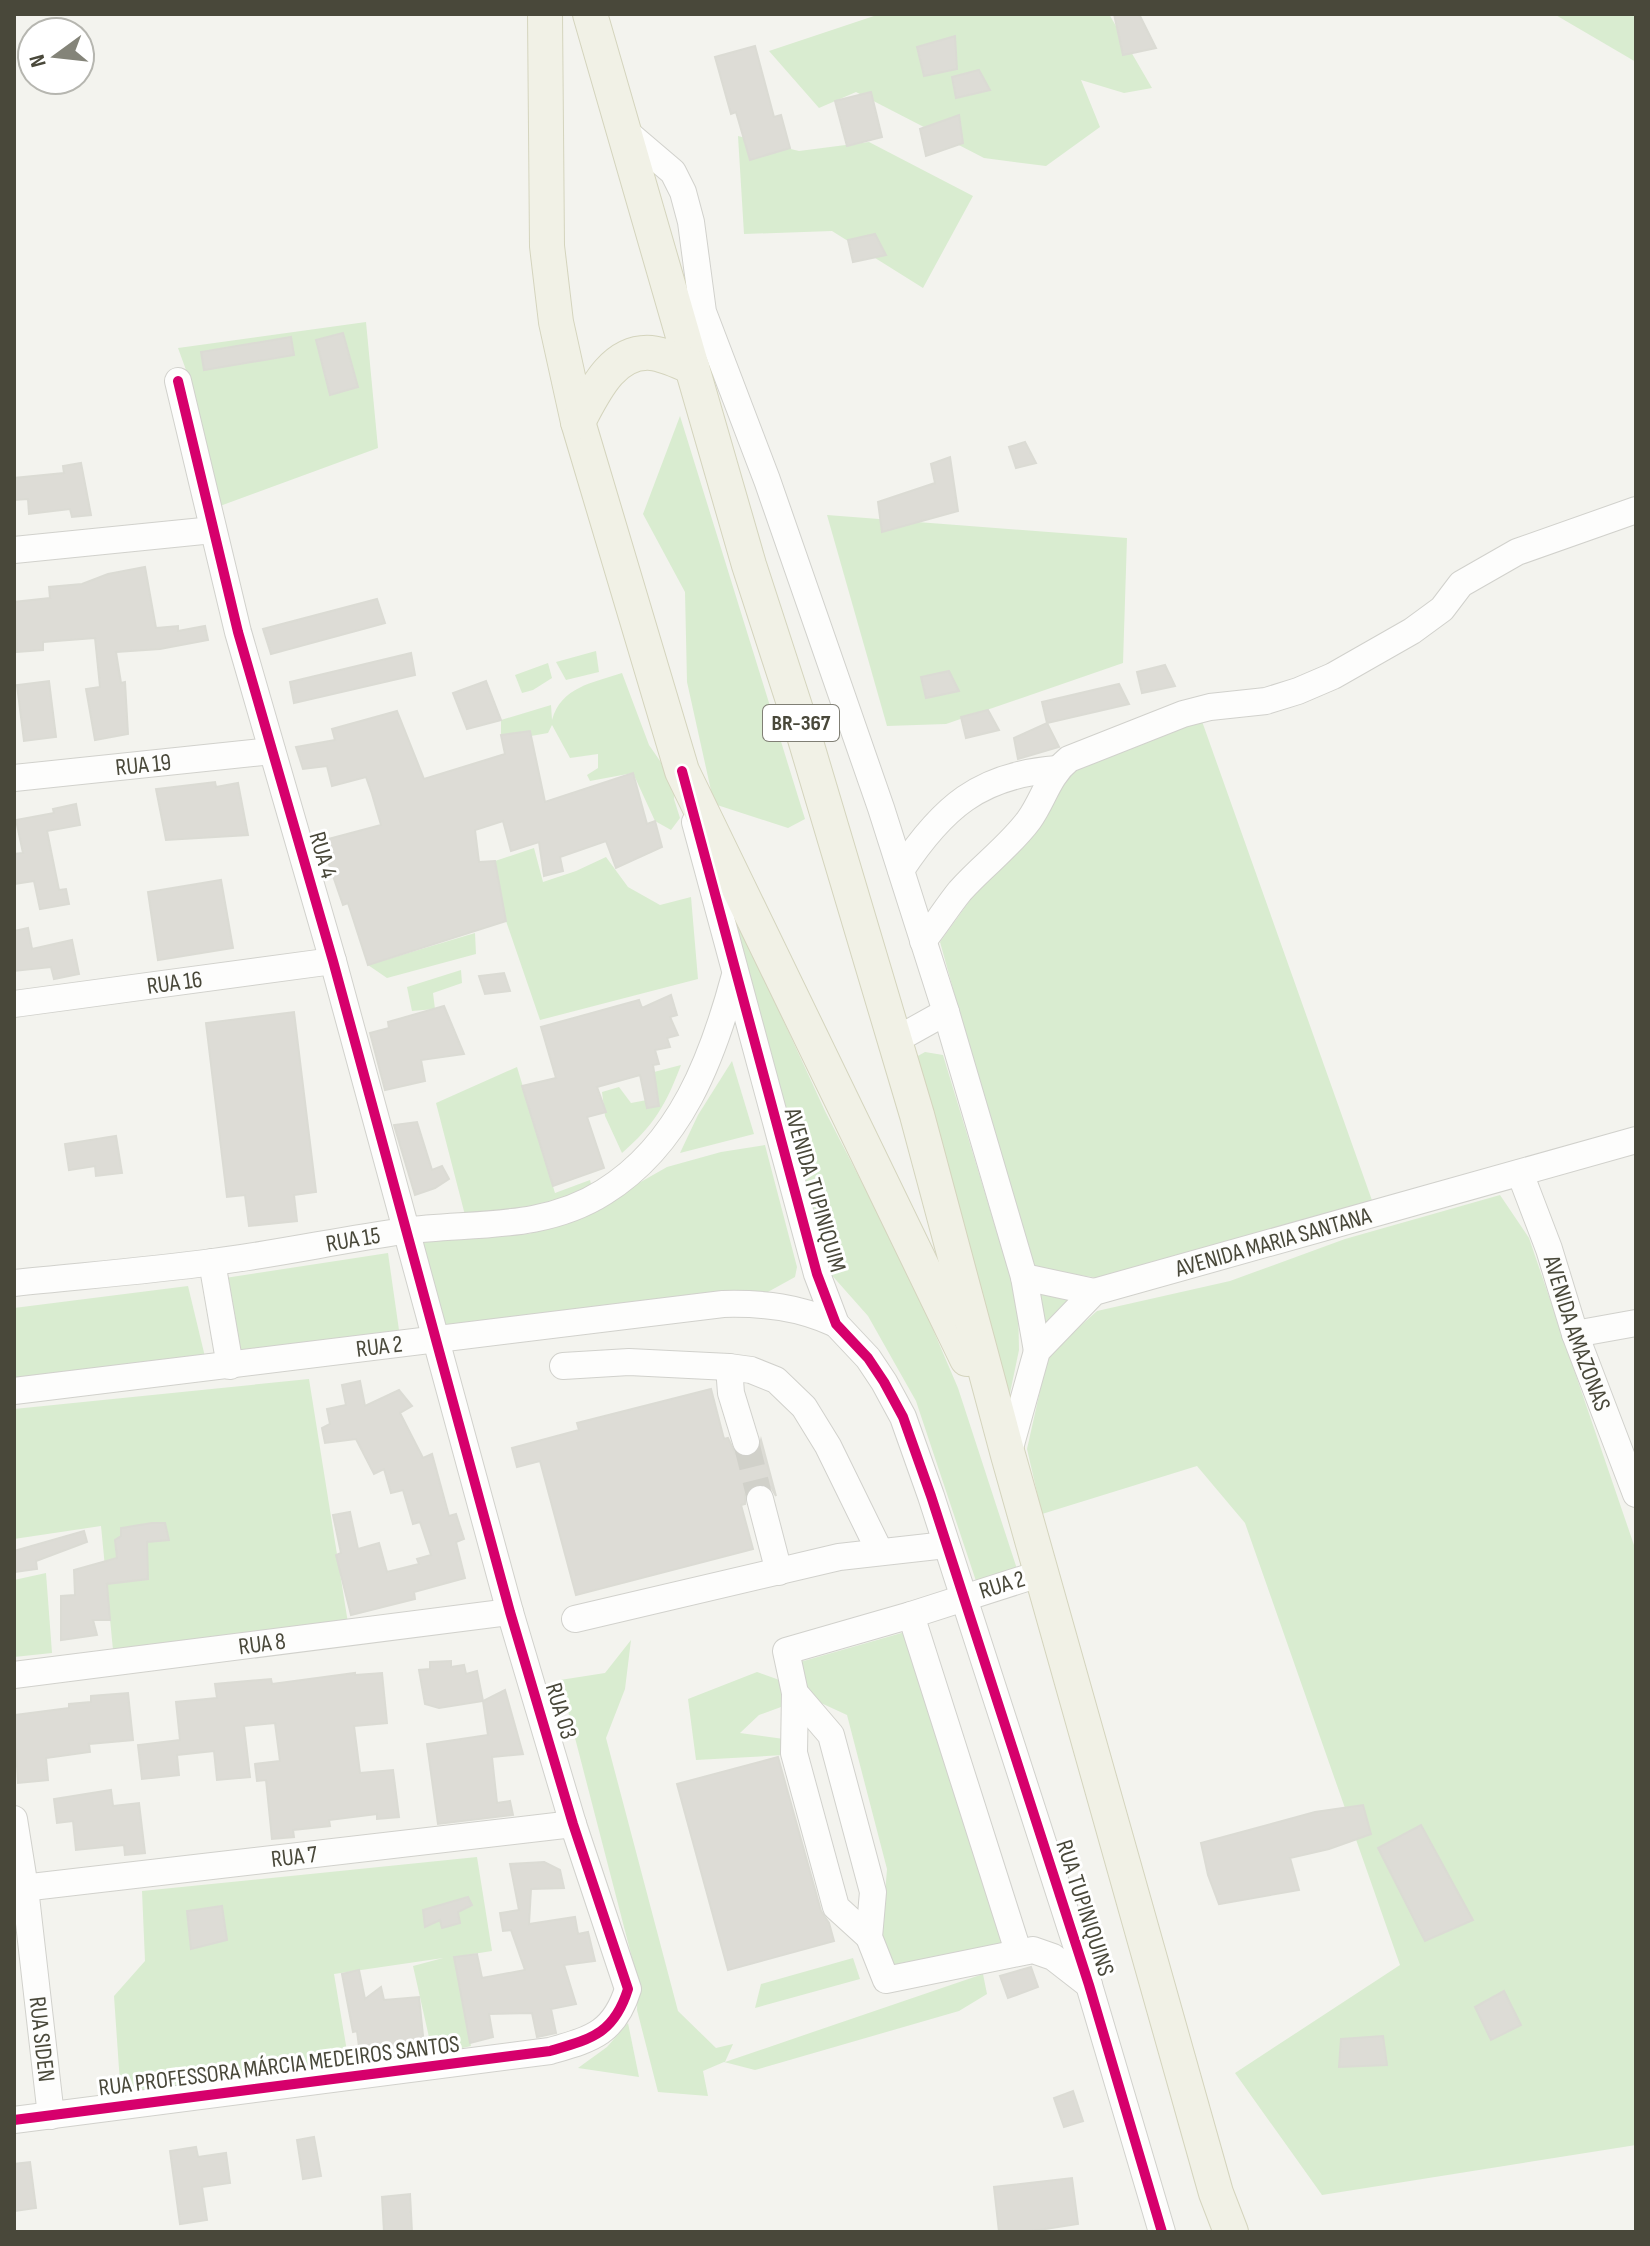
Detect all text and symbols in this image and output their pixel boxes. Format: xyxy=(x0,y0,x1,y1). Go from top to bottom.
north arrow xyxy=(16,16,96,96)
text: N xyxy=(24,52,53,70)
road number: BR-367 xyxy=(763,705,839,741)
street label: RUA 19 xyxy=(114,747,173,782)
street label: RUA 4 xyxy=(303,829,343,881)
street label: RUA 16 xyxy=(145,964,204,1000)
street label: AVENIDA TUPINIQUIM xyxy=(777,1104,852,1275)
street label: AVENIDA MARIA SANTANA xyxy=(1171,1200,1375,1283)
street label: RUA 15 xyxy=(323,1220,382,1258)
street label: AVENIDA AMAZONAS xyxy=(1537,1251,1617,1415)
street label: RUA 2 xyxy=(354,1329,404,1363)
street label: RUA 2 xyxy=(975,1564,1029,1606)
street label: RUA 8 xyxy=(237,1626,287,1661)
street label: RUA 03 xyxy=(539,1679,583,1743)
street label: RUA TUPINIQUINS xyxy=(1049,1836,1121,1980)
street label: RUA 7 xyxy=(269,1839,319,1874)
street label: RUA SIDEN xyxy=(23,1995,62,2083)
street label: RUA PROFESSORA MÁRCIA MEDEIROS SANTOS xyxy=(97,2029,461,2103)

